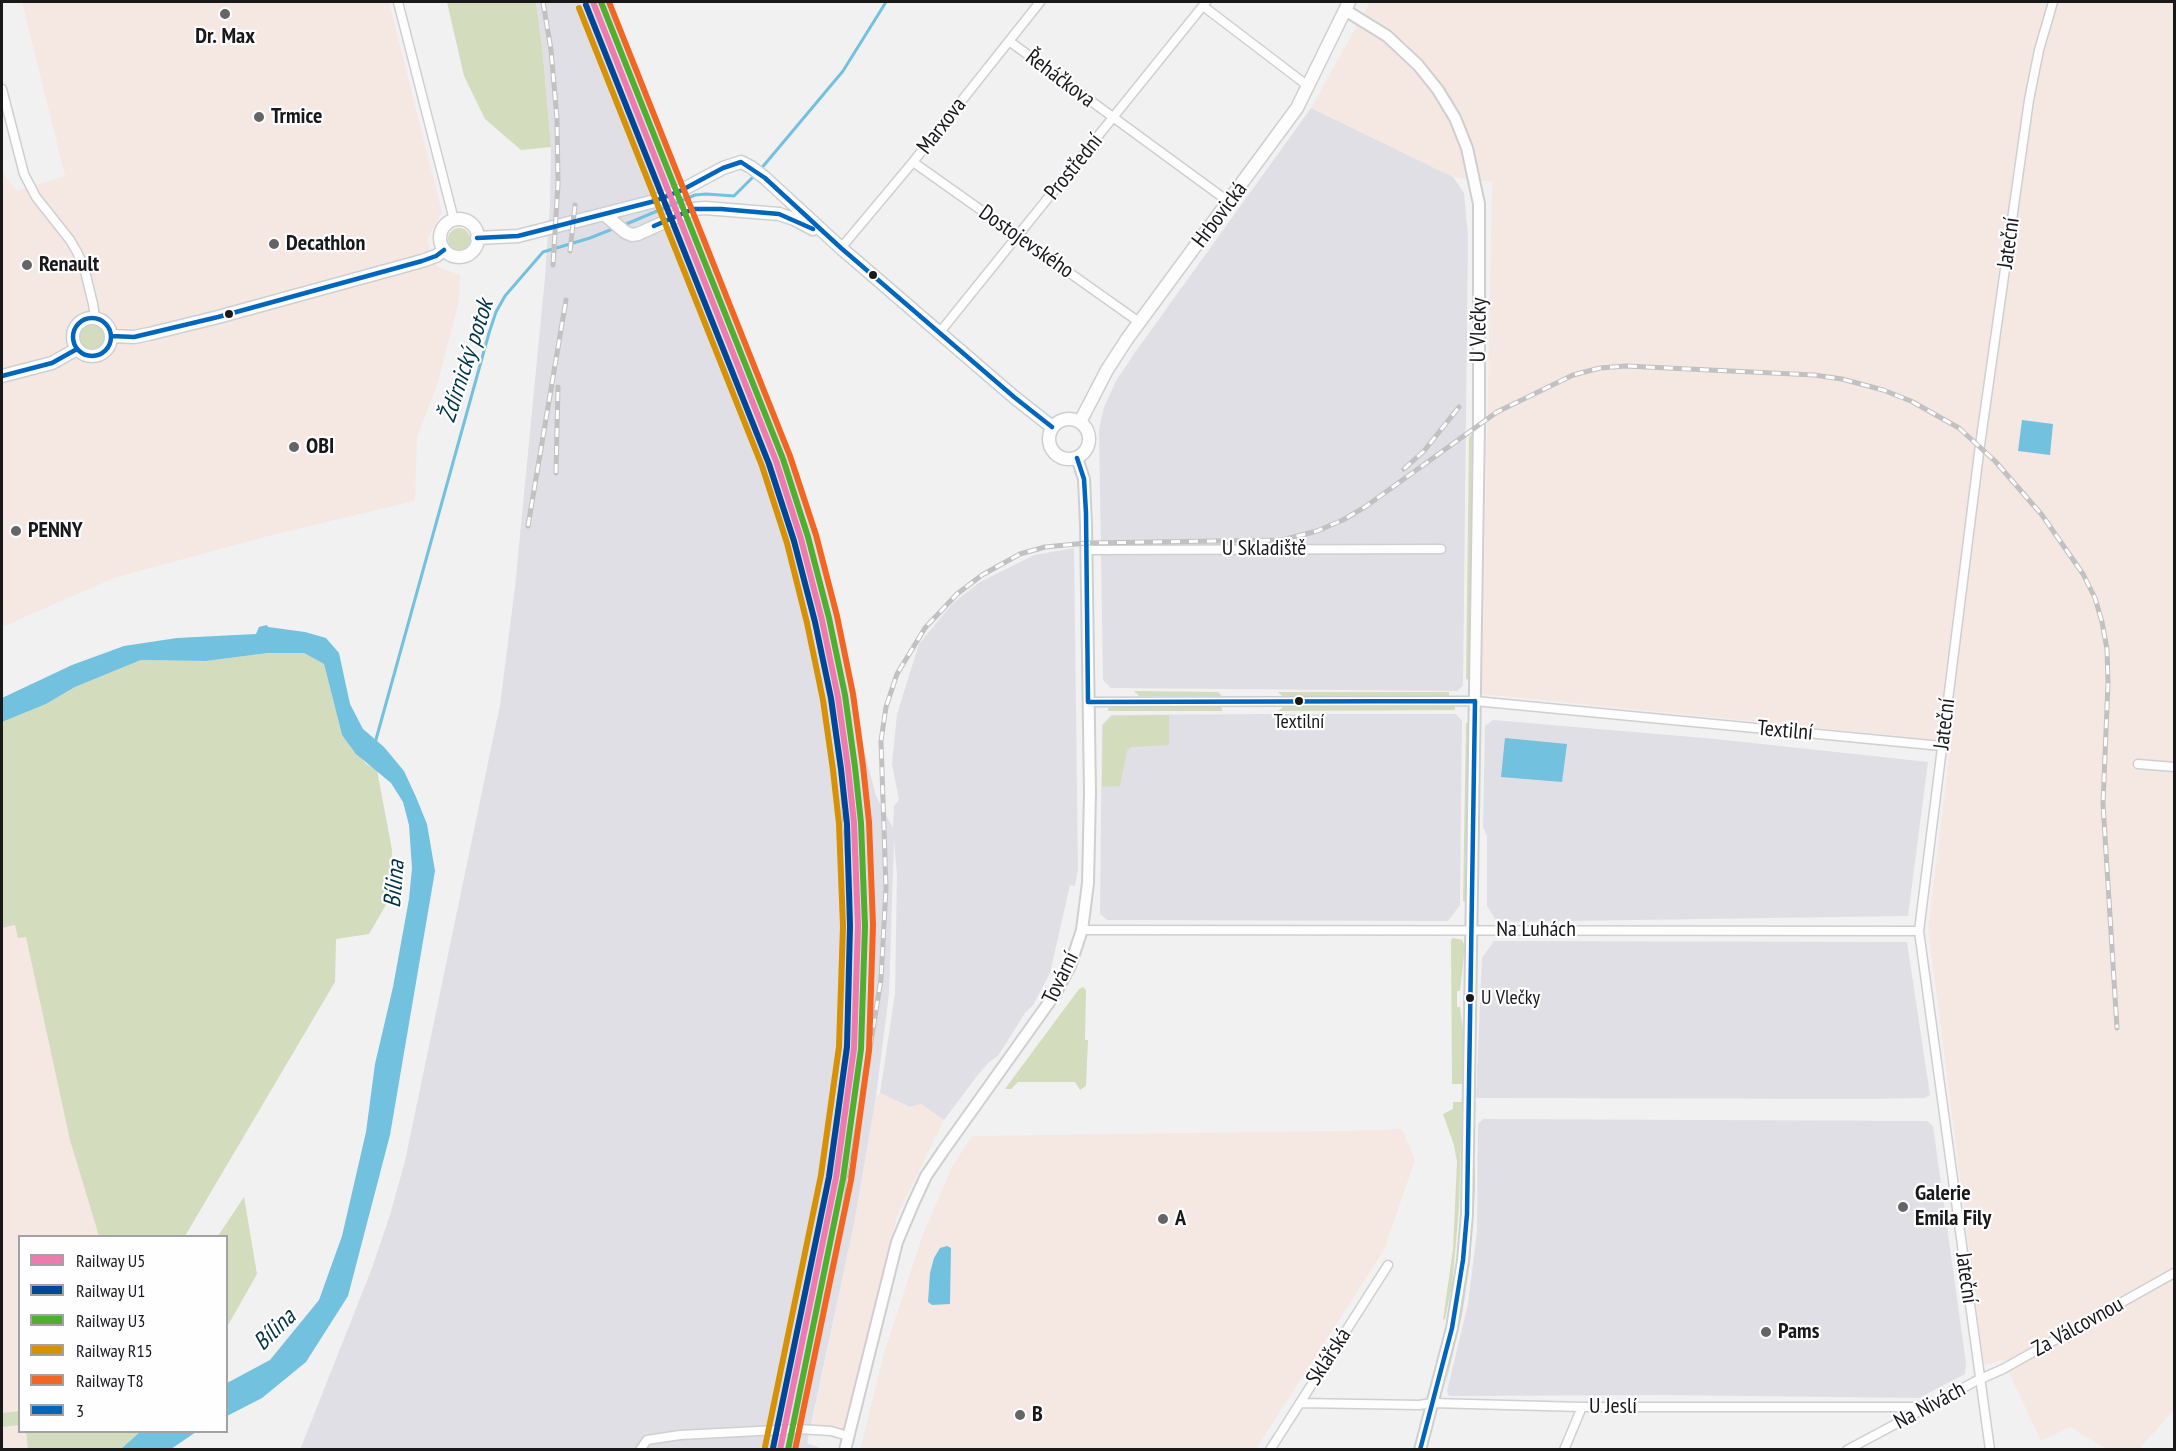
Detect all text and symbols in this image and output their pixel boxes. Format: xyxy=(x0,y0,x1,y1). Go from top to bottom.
marker: Dr. Max xyxy=(218,7,232,21)
place label: Dr. Max xyxy=(195,24,255,50)
street label: Řeháčkova xyxy=(1020,44,1100,114)
street label: Marxova xyxy=(912,93,972,159)
place label: Trmice xyxy=(271,104,322,130)
marker: Trmice xyxy=(252,110,266,124)
street label: Prostřední xyxy=(1039,129,1109,205)
street label: Hrbovická xyxy=(1187,177,1253,253)
street label: Dostojevského xyxy=(973,200,1079,284)
street label: Jateční xyxy=(1992,216,2026,270)
place label: Decathlon xyxy=(286,231,365,257)
marker: Decathlon xyxy=(267,237,281,251)
place label: Renault xyxy=(39,252,99,278)
marker: Renault xyxy=(20,258,34,272)
unlabelled marker xyxy=(867,269,879,281)
water label: Ždírnický potok xyxy=(434,296,500,426)
street label: U Vlečky xyxy=(1465,297,1493,363)
unlabelled marker xyxy=(223,308,235,320)
place label: OBI xyxy=(306,434,334,460)
marker: OBI xyxy=(287,440,301,454)
place label: PENNY xyxy=(28,518,83,544)
marker: PENNY xyxy=(9,524,23,538)
street label: U Skladiště xyxy=(1222,536,1306,562)
marker: Textilní xyxy=(1293,695,1305,707)
street label: Jateční xyxy=(1929,697,1961,751)
place label: Textilní xyxy=(1274,710,1324,734)
street label: Textilní xyxy=(1756,715,1814,747)
water label: Bílina xyxy=(379,859,411,909)
street label: Na Luhách xyxy=(1496,917,1576,943)
street label: Tovární xyxy=(1037,948,1085,1008)
place label: U Vlečky xyxy=(1481,986,1540,1010)
marker: U Vlečky xyxy=(1464,992,1476,1004)
place label: Galerie Emila Fily xyxy=(1915,1181,1991,1232)
marker: Galerie Emila Fily xyxy=(1896,1200,1910,1214)
place label: A xyxy=(1175,1206,1186,1232)
marker: A xyxy=(1156,1212,1170,1226)
legend xyxy=(18,1235,228,1433)
text: Railway U5 xyxy=(76,1249,145,1272)
street label: Jateční xyxy=(1949,1251,1983,1305)
text: Railway U1 xyxy=(76,1279,145,1302)
street label: Za Válcovnou xyxy=(2028,1291,2128,1363)
water label: Bílina xyxy=(248,1303,302,1357)
text: Railway U3 xyxy=(76,1309,145,1332)
place label: Pams xyxy=(1778,1319,1819,1345)
street label: Sklářská xyxy=(1301,1324,1357,1390)
marker: Pams xyxy=(1759,1325,1773,1339)
text: Railway R15 xyxy=(76,1339,153,1362)
text: Railway T8 xyxy=(76,1369,144,1392)
street label: Na Nivách xyxy=(1890,1376,1970,1436)
street label: U Jeslí xyxy=(1589,1394,1637,1420)
text: 3 xyxy=(76,1399,84,1422)
place label: B xyxy=(1032,1402,1043,1428)
marker: B xyxy=(1013,1408,1027,1422)

